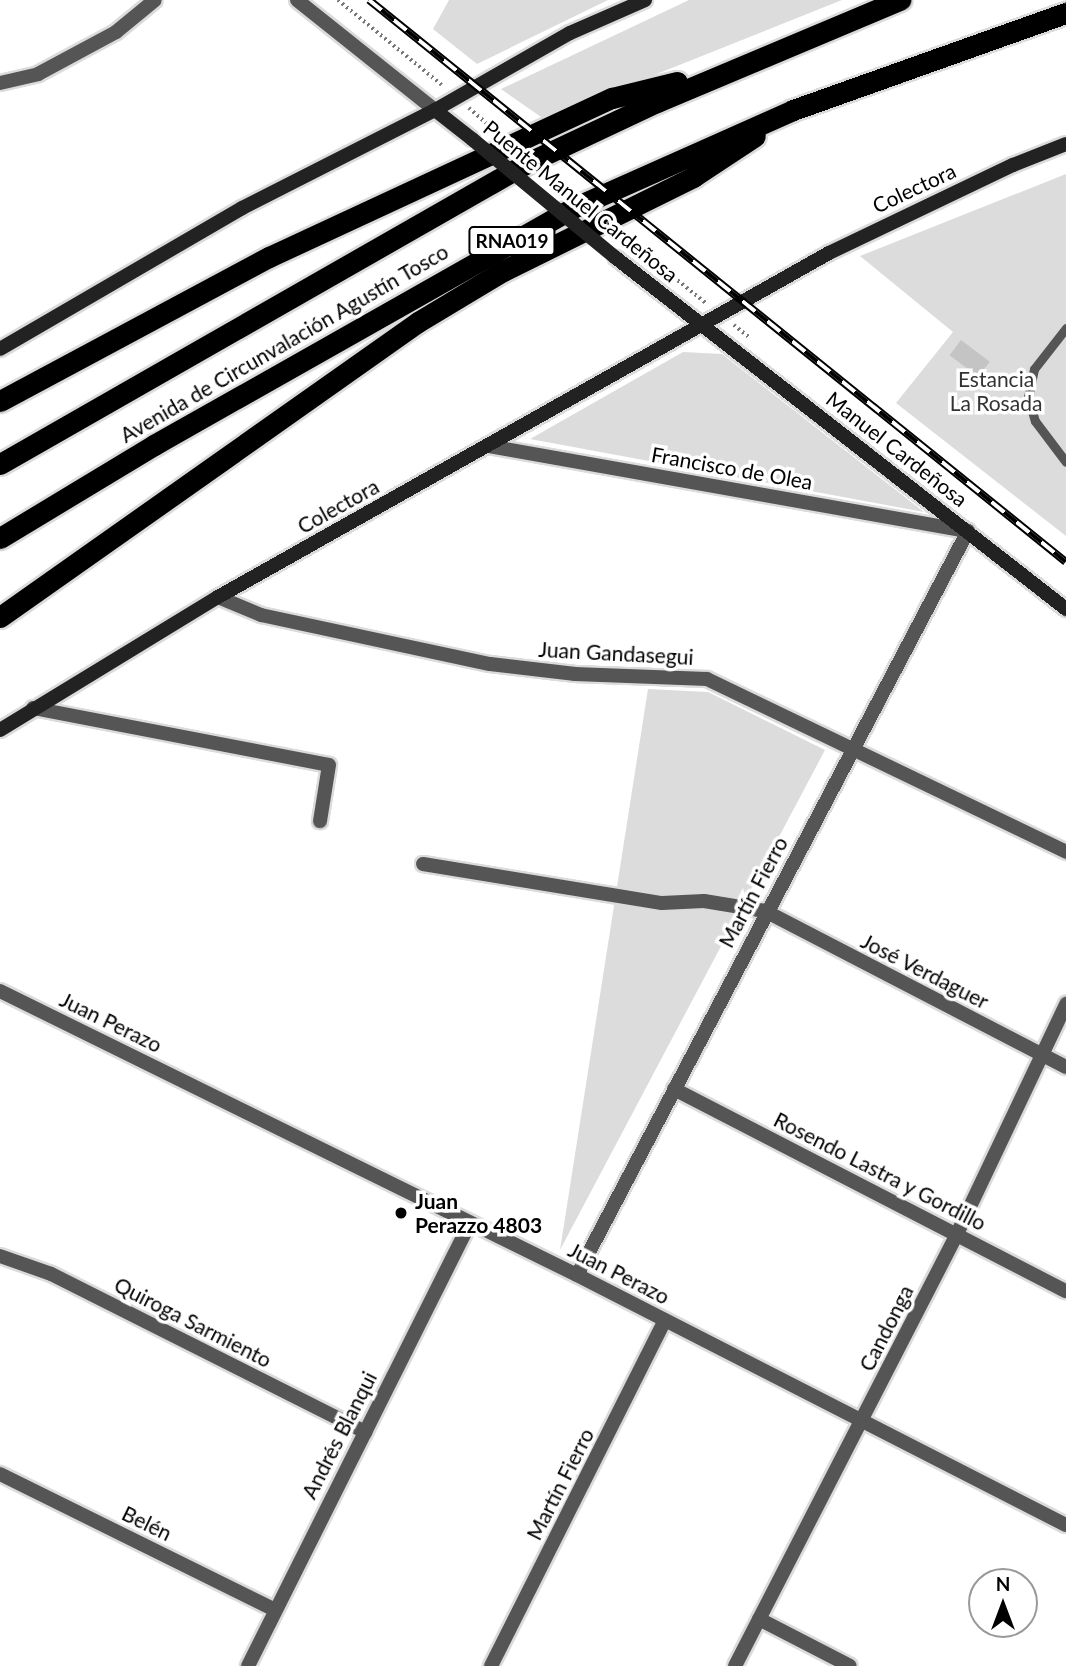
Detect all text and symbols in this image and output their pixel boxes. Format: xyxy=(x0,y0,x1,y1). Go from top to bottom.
street label: Puente Manuel Cardeñosa xyxy=(479,115,683,287)
street label: Colectora xyxy=(868,158,960,218)
road number: RNA019 xyxy=(468,226,556,256)
street label: Avenida de Circunvalación Agustín Tosco xyxy=(115,238,453,448)
park label: Estancia La Rosada xyxy=(950,366,1042,416)
street label: Manuel Cardeñosa xyxy=(821,386,973,512)
street label: Francisco de Olea xyxy=(649,441,815,495)
street label: Colectora xyxy=(293,473,383,539)
street label: Juan Gandasegui xyxy=(538,636,694,670)
street label: Martín Fierro xyxy=(713,832,793,952)
street label: José Verdaguer xyxy=(857,928,993,1014)
street label: Juan Perazo xyxy=(56,987,166,1057)
street label: Rosendo Lastra y Gordillo xyxy=(769,1106,991,1236)
place label: Juan Perazzo 4803 xyxy=(415,1188,542,1238)
marker: Juan Perazzo 4803 xyxy=(393,1205,409,1221)
street label: Juan Perazo xyxy=(564,1237,674,1309)
street label: Quiroga Sarmiento xyxy=(110,1272,276,1372)
street label: Candonga xyxy=(854,1281,918,1375)
street label: Andrés Blanqui xyxy=(296,1367,382,1503)
street label: Martín Fierro xyxy=(521,1424,599,1544)
street label: Belén xyxy=(118,1500,176,1546)
north arrow xyxy=(968,1568,1038,1638)
text: N xyxy=(996,1572,1010,1595)

